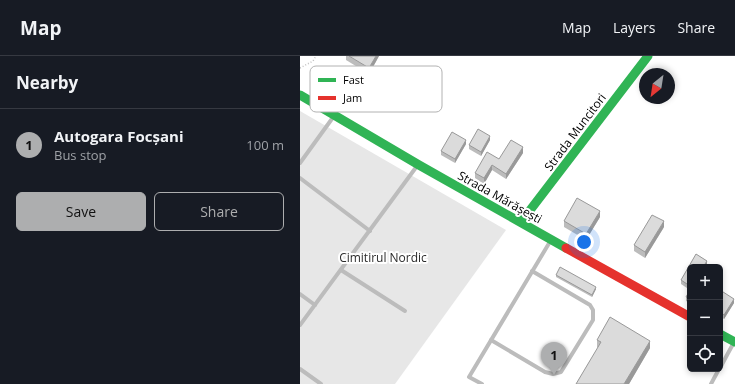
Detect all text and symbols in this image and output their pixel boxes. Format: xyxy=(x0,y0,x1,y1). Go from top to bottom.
text: Map xyxy=(20,15,61,41)
text: Map xyxy=(562,18,591,37)
text: Layers xyxy=(613,18,655,37)
text: Share xyxy=(677,18,715,37)
legend xyxy=(310,66,442,112)
north arrow xyxy=(639,68,675,104)
text: Nearby xyxy=(16,71,78,94)
text: Fast xyxy=(343,72,364,87)
text: Jam xyxy=(342,90,362,105)
street label: Strada Muncitori xyxy=(540,90,610,174)
text: Autogara Focșani xyxy=(54,126,184,146)
text: 1 xyxy=(25,136,33,154)
text: 100 m xyxy=(246,136,284,154)
text: Bus stop xyxy=(54,146,107,164)
street label: Strada Mărășești xyxy=(455,167,545,227)
button: Save xyxy=(16,192,146,231)
button: Share xyxy=(154,192,284,231)
your location xyxy=(574,232,594,252)
park label: Cimitirul Nordic xyxy=(339,249,427,266)
map controls xyxy=(687,264,723,372)
button: + xyxy=(687,264,723,300)
button: − xyxy=(687,300,723,336)
button: locate xyxy=(687,336,723,372)
pin: 1 xyxy=(541,342,567,375)

